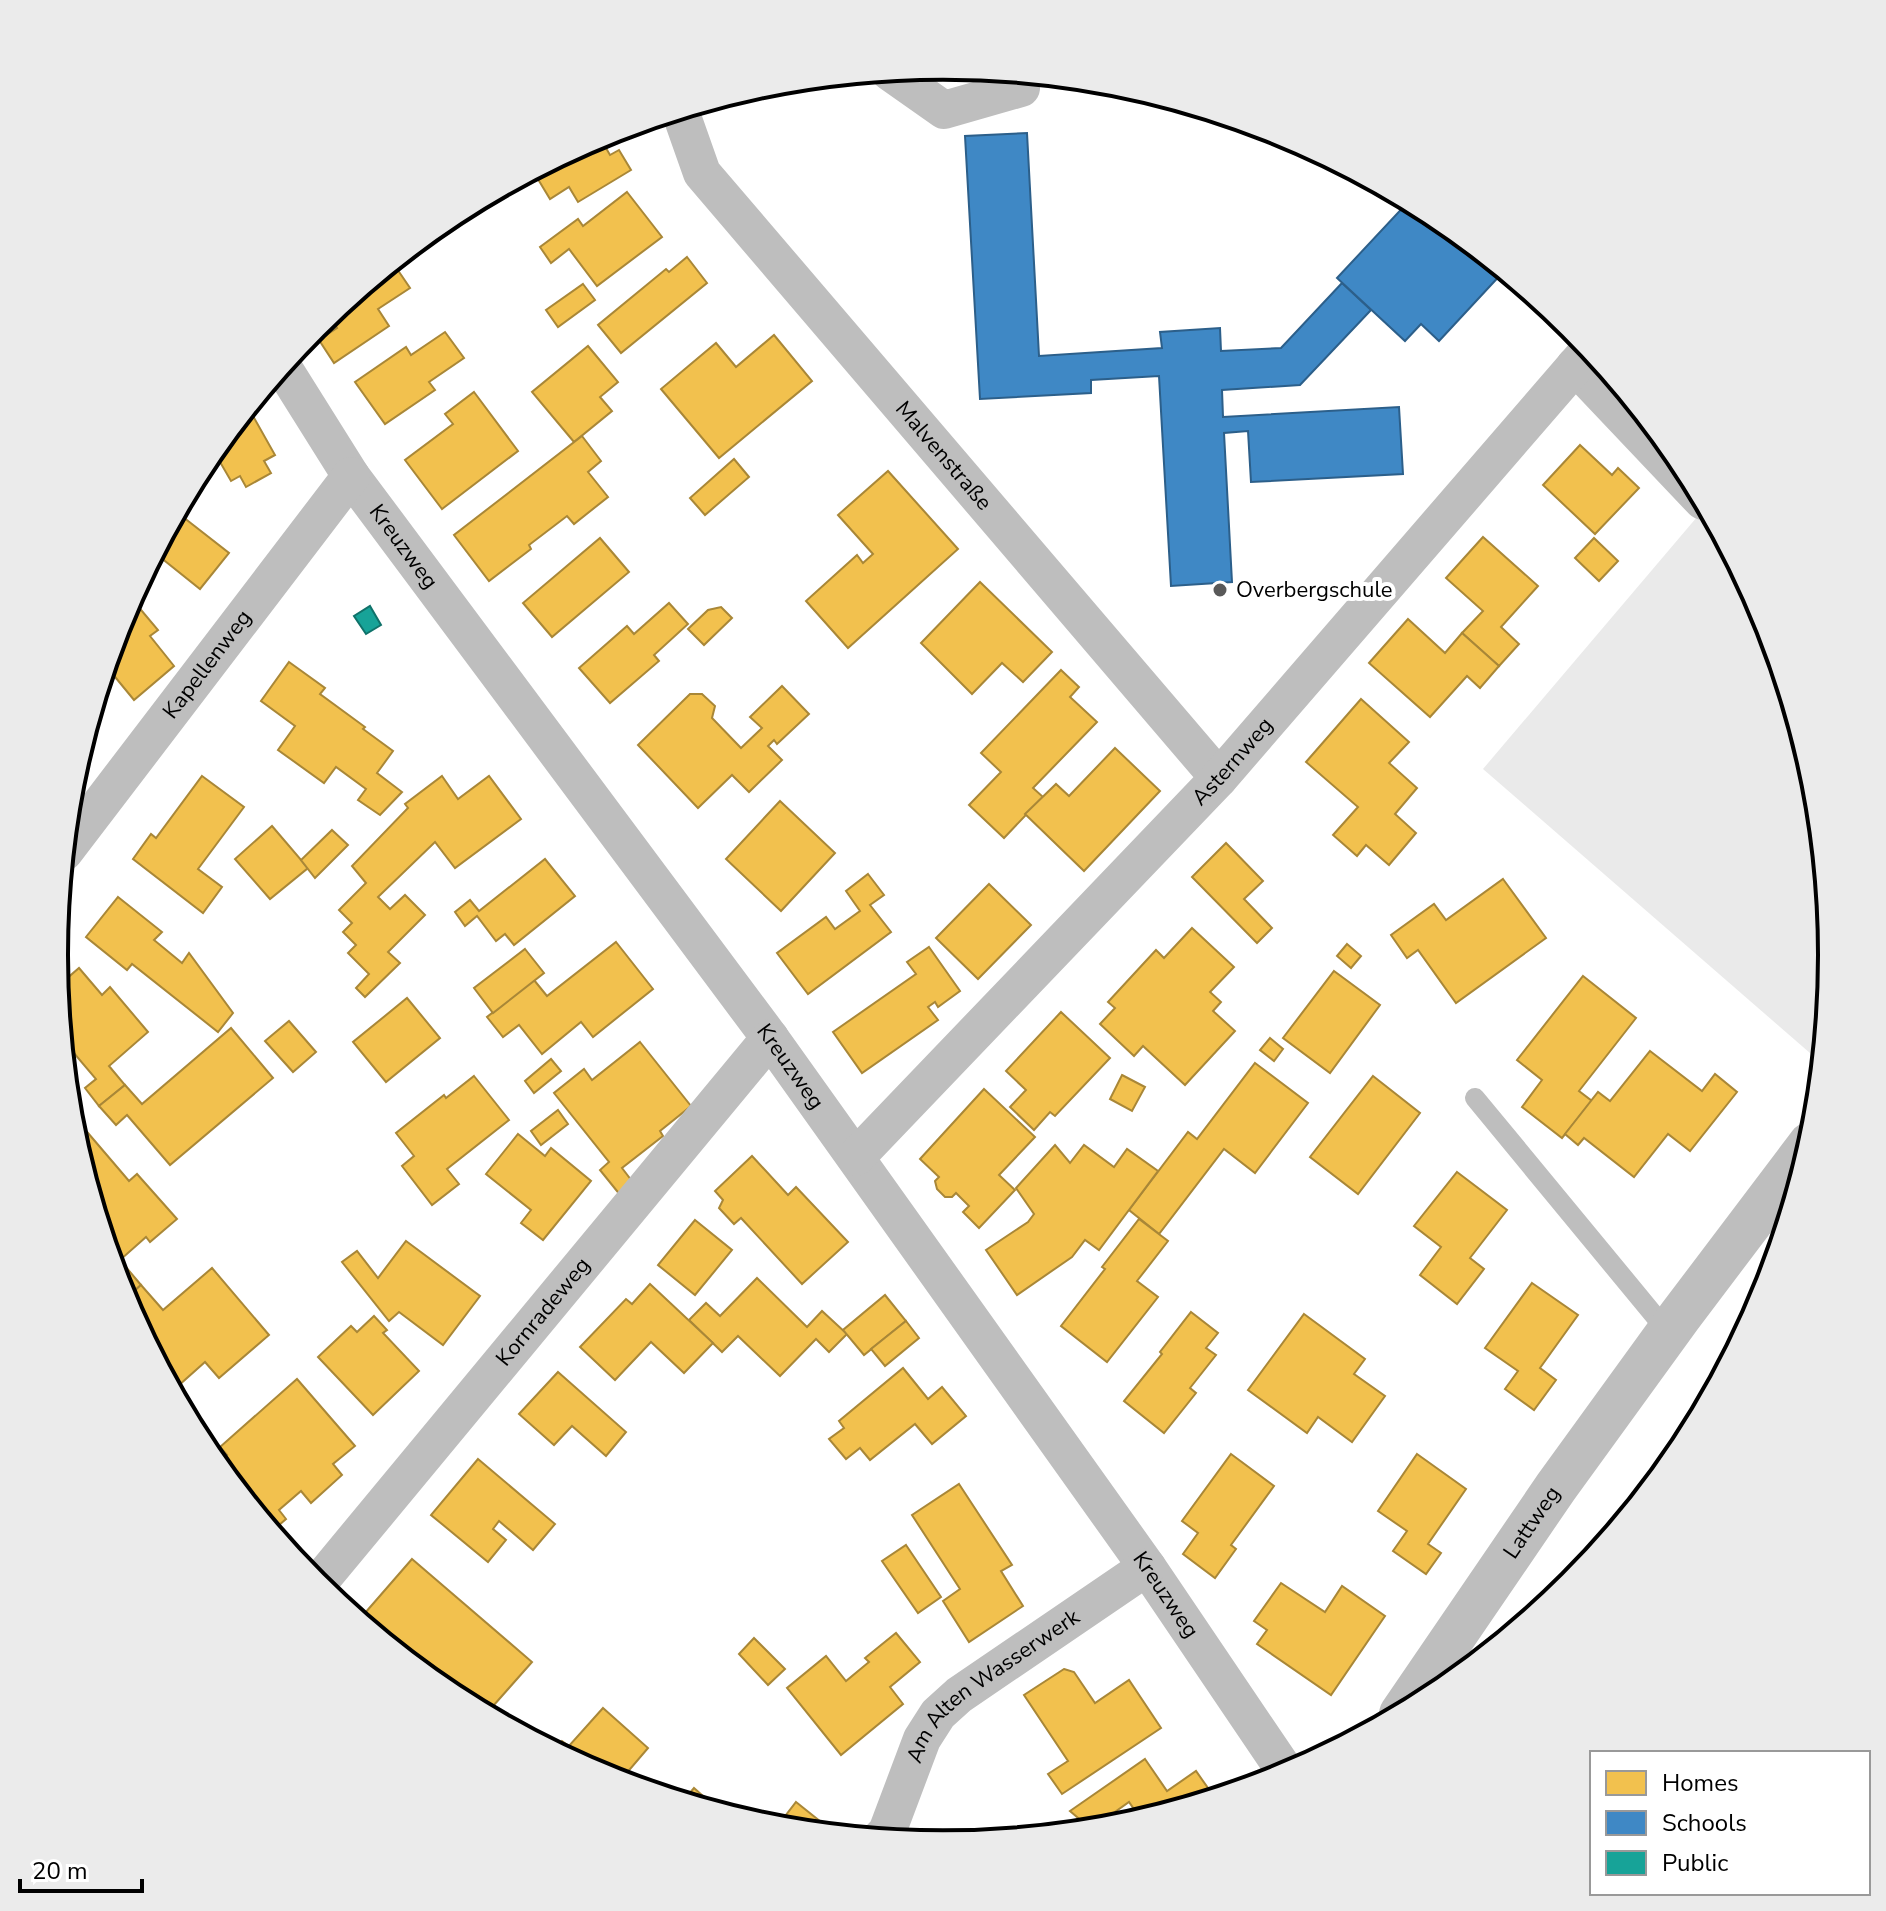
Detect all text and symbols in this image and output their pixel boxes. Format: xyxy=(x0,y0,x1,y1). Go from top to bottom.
street label: Malvenstraße xyxy=(888,395,999,517)
street label: Kreuzweg xyxy=(362,498,445,595)
place label: Overbergschule xyxy=(1236,575,1393,605)
marker: Overbergschule xyxy=(1211,581,1229,599)
street label: Kapellenweg xyxy=(156,604,259,725)
street label: Asternweg xyxy=(1185,711,1280,812)
street label: Kreuzweg xyxy=(750,1018,831,1115)
street label: Kornradeweg xyxy=(489,1251,597,1373)
street label: Lattweg xyxy=(1496,1480,1567,1565)
street label: Kreuzweg xyxy=(1126,1545,1206,1644)
street label: Am Alten Wasserwerk xyxy=(899,1602,1086,1767)
legend xyxy=(1590,1751,1870,1895)
text: Homes xyxy=(1662,1767,1738,1799)
text: Schools xyxy=(1662,1807,1747,1839)
scale bar xyxy=(20,1843,142,1893)
text: Public xyxy=(1662,1847,1728,1879)
text: 20 m xyxy=(32,1855,88,1887)

